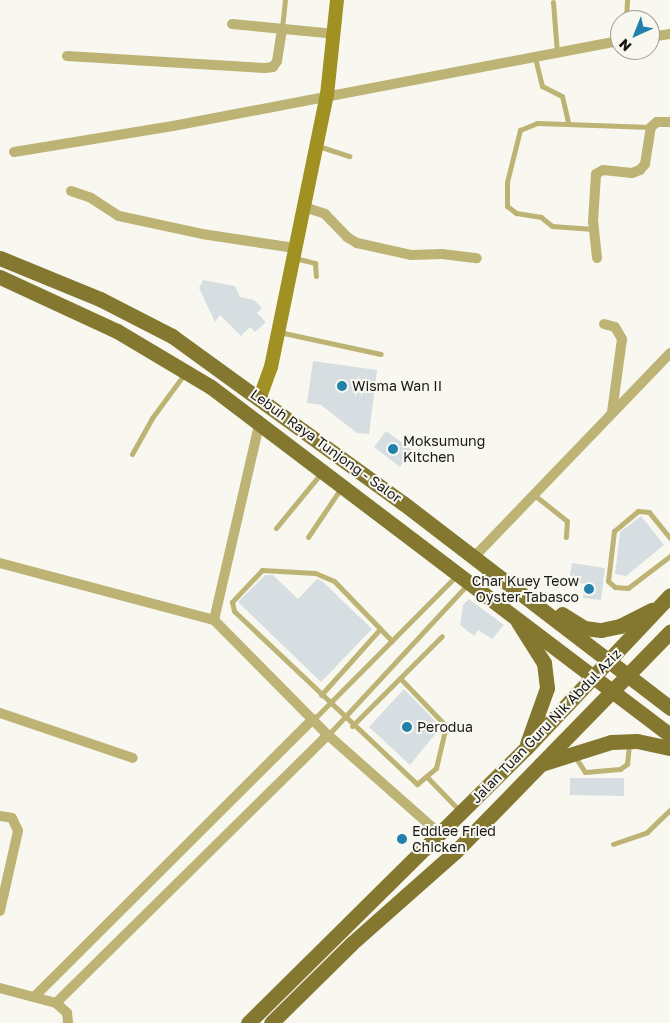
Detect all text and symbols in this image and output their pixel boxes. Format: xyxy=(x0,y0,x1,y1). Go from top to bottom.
north arrow xyxy=(610,10,660,60)
text: N xyxy=(615,36,635,55)
place label: Wisma Wan II xyxy=(352,378,442,394)
marker: Wisma Wan II xyxy=(336,380,348,392)
street label: Lebuh Raya Tunjong - Salor xyxy=(247,386,405,506)
place label: Moksumung Kitchen xyxy=(403,433,485,466)
marker: Moksumung Kitchen xyxy=(387,443,399,455)
place label: Char Kuey Teow Oyster Tabasco xyxy=(472,573,579,606)
marker: Char Kuey Teow Oyster Tabasco xyxy=(583,583,595,595)
street label: Jalan Tuan Guru Nik Abdul Aziz xyxy=(468,645,624,807)
place label: Perodua xyxy=(417,719,473,735)
marker: Perodua xyxy=(401,721,413,733)
place label: Eddlee Fried Chicken xyxy=(412,823,496,856)
marker: Eddlee Fried Chicken xyxy=(396,833,408,845)

